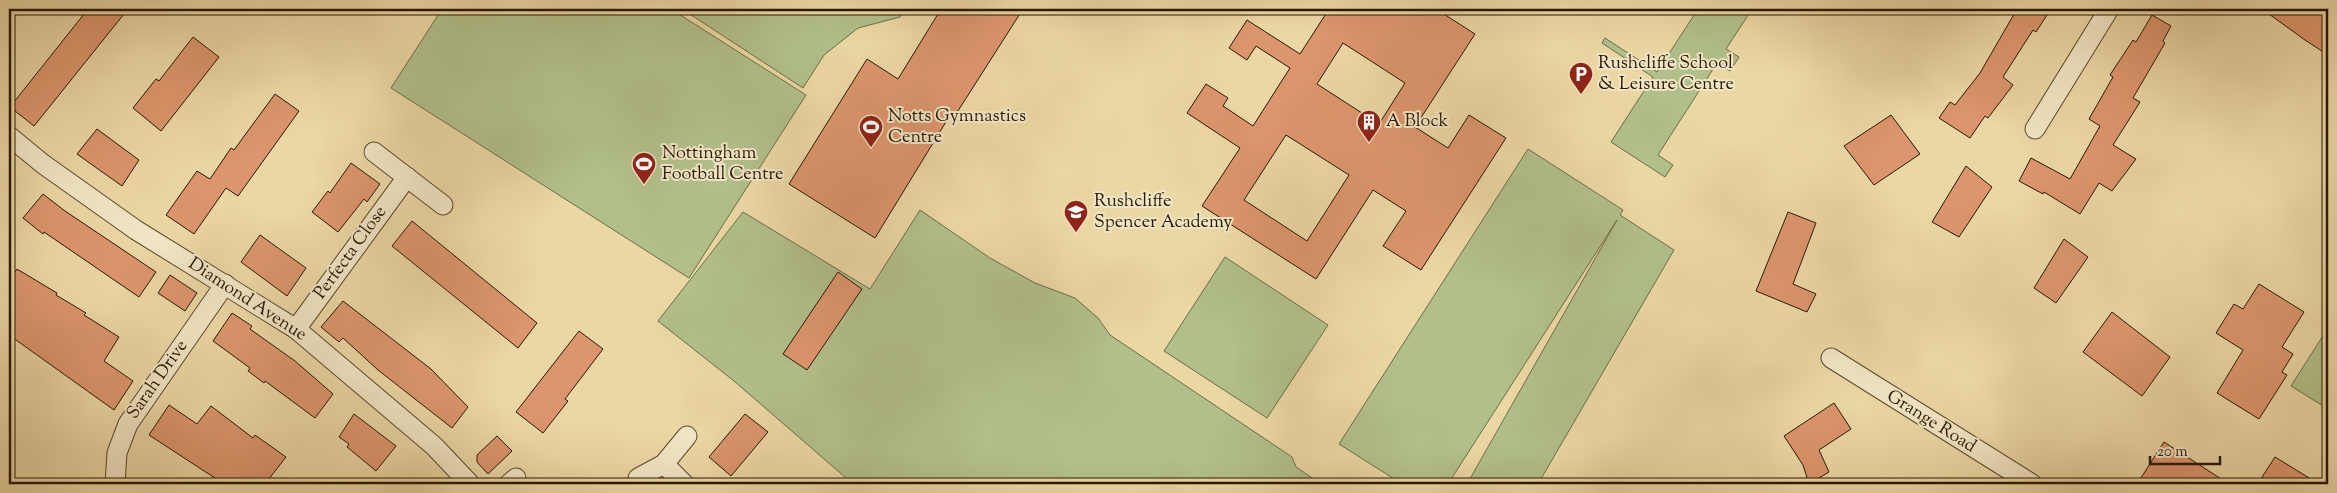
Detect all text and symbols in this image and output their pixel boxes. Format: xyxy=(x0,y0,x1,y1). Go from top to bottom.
place label: Rushcliffe School & Leisure Centre xyxy=(1598,51,1734,98)
parking icon: Rushcliffe School & Leisure Centre xyxy=(1568,61,1594,95)
place label: Notts Gymnastics Centre xyxy=(888,104,1026,151)
building icon: A Block xyxy=(1356,109,1382,143)
place label: A Block xyxy=(1386,109,1448,135)
sports icon: Notts Gymnastics Centre xyxy=(858,114,884,148)
place label: Nottingham Football Centre xyxy=(662,141,783,188)
sports icon: Nottingham Football Centre xyxy=(631,151,657,185)
place label: Rushcliffe Spencer Academy xyxy=(1094,189,1232,236)
school or university icon: Rushcliffe Spencer Academy xyxy=(1063,199,1089,233)
street label: Perfecta Close xyxy=(308,201,394,305)
street label: Diamond Avenue xyxy=(183,252,311,348)
street label: Sarah Drive xyxy=(121,335,195,425)
street label: Grange Road xyxy=(1881,384,1981,460)
scale bar xyxy=(2150,433,2220,465)
text: 20 m xyxy=(2157,442,2188,463)

